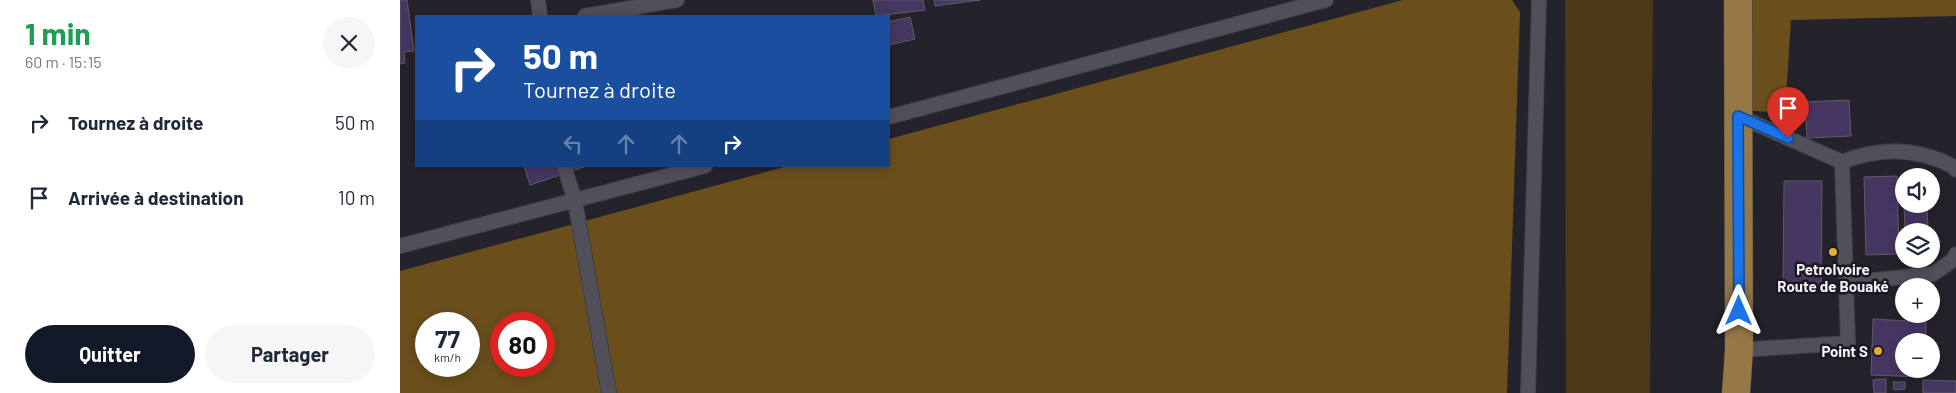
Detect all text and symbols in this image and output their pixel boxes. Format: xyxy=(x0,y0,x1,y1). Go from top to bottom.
text: 1 min xyxy=(25,15,91,51)
button: close xyxy=(323,17,375,69)
text: 50 m xyxy=(523,34,598,76)
icon: right xyxy=(440,35,505,100)
text: 60 m · 15:15 xyxy=(25,52,102,71)
text: Tournez à droite xyxy=(523,76,676,102)
pin xyxy=(1767,87,1809,138)
icon: arrive xyxy=(1774,94,1802,122)
icon: right xyxy=(25,109,53,137)
text: Tournez à droite xyxy=(68,111,204,134)
text: 50 m xyxy=(335,111,375,134)
icon: left xyxy=(559,130,587,158)
icon: ahead xyxy=(612,130,640,158)
icon: ahead xyxy=(665,130,693,158)
icon: right xyxy=(718,130,746,158)
map controls xyxy=(1895,168,1940,378)
button: sound xyxy=(1895,168,1940,213)
icon: arrive xyxy=(25,184,53,212)
text: Arrivée à destination xyxy=(68,186,244,209)
text: 10 m xyxy=(338,186,375,209)
button: layers xyxy=(1895,223,1940,268)
marker: PetroIvoire Route de Bouaké xyxy=(1827,246,1839,258)
place label: PetroIvoire Route de Bouaké xyxy=(1777,260,1889,295)
button: + xyxy=(1895,278,1940,323)
position arrow xyxy=(1712,284,1764,336)
speed limit sign: 80 xyxy=(490,312,555,377)
text: 77 xyxy=(435,323,460,353)
button: Quitter xyxy=(25,325,195,383)
button: Partager xyxy=(205,325,375,383)
button: − xyxy=(1895,333,1940,378)
place label: Point S xyxy=(1821,342,1868,360)
marker: Point S xyxy=(1872,345,1884,357)
text: km/h xyxy=(434,350,461,364)

